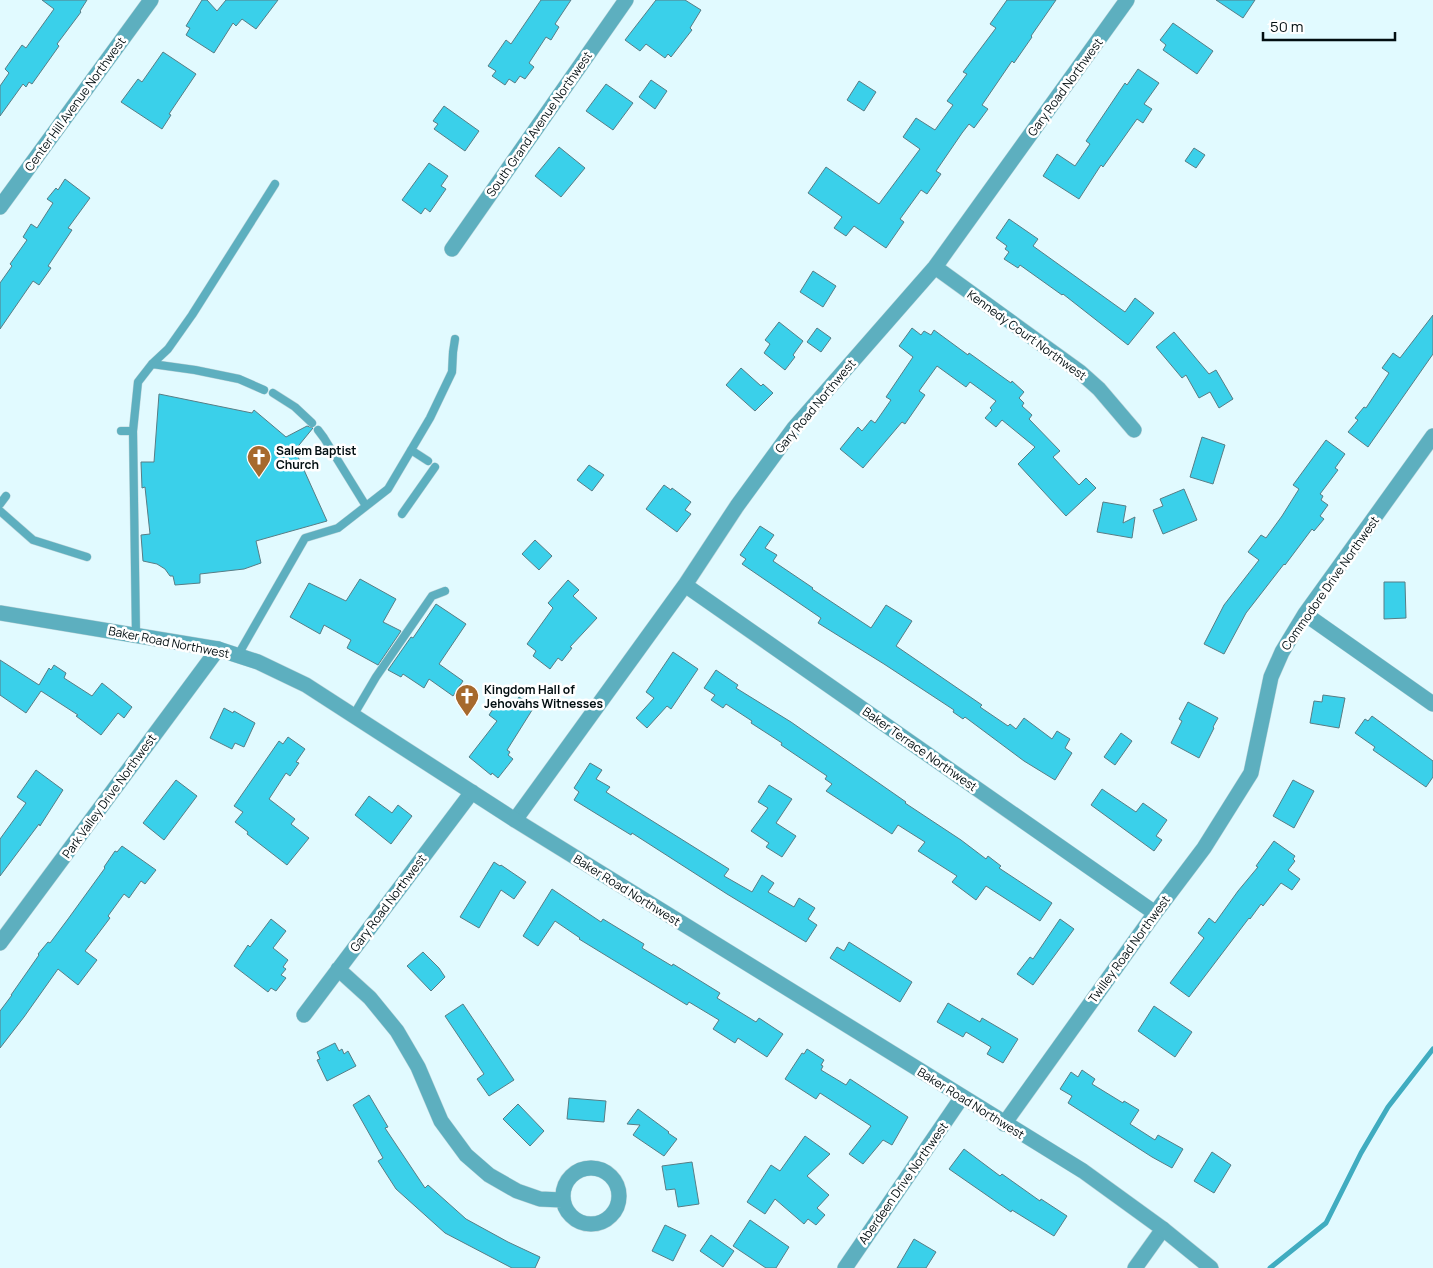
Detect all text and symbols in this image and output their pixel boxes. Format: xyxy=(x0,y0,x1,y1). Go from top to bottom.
scale bar xyxy=(1263,10,1396,42)
text: 50 m xyxy=(1270,16,1304,37)
street label: Center Hill Avenue Northwest xyxy=(21,33,130,175)
street label: Gary Road Northwest xyxy=(1024,34,1107,140)
street label: South Grand Avenue Northwest xyxy=(482,48,596,200)
street label: Kennedy Court Northwest xyxy=(964,286,1090,384)
street label: Gary Road Northwest xyxy=(771,355,859,457)
place label: Salem Baptist Church xyxy=(276,442,357,473)
church icon: Salem Baptist Church xyxy=(246,444,272,478)
street label: Commodore Drive Northwest xyxy=(1277,512,1383,653)
street label: Baker Road Northwest xyxy=(107,622,231,662)
place label: Kingdom Hall of Jehovahs Witnesses xyxy=(484,681,603,712)
church icon: Kingdom Hall of Jehovahs Witnesses xyxy=(454,683,480,717)
street label: Baker Terrace Northwest xyxy=(859,703,981,795)
street label: Park Valley Drive Northwest xyxy=(58,730,160,862)
street label: Baker Road Northwest xyxy=(570,850,684,930)
street label: Gary Road Northwest xyxy=(346,851,430,955)
street label: Twilley Road Northwest xyxy=(1084,892,1174,1006)
street label: Baker Road Northwest xyxy=(914,1063,1028,1143)
street label: Aberdeen Drive Northwest xyxy=(854,1118,952,1247)

